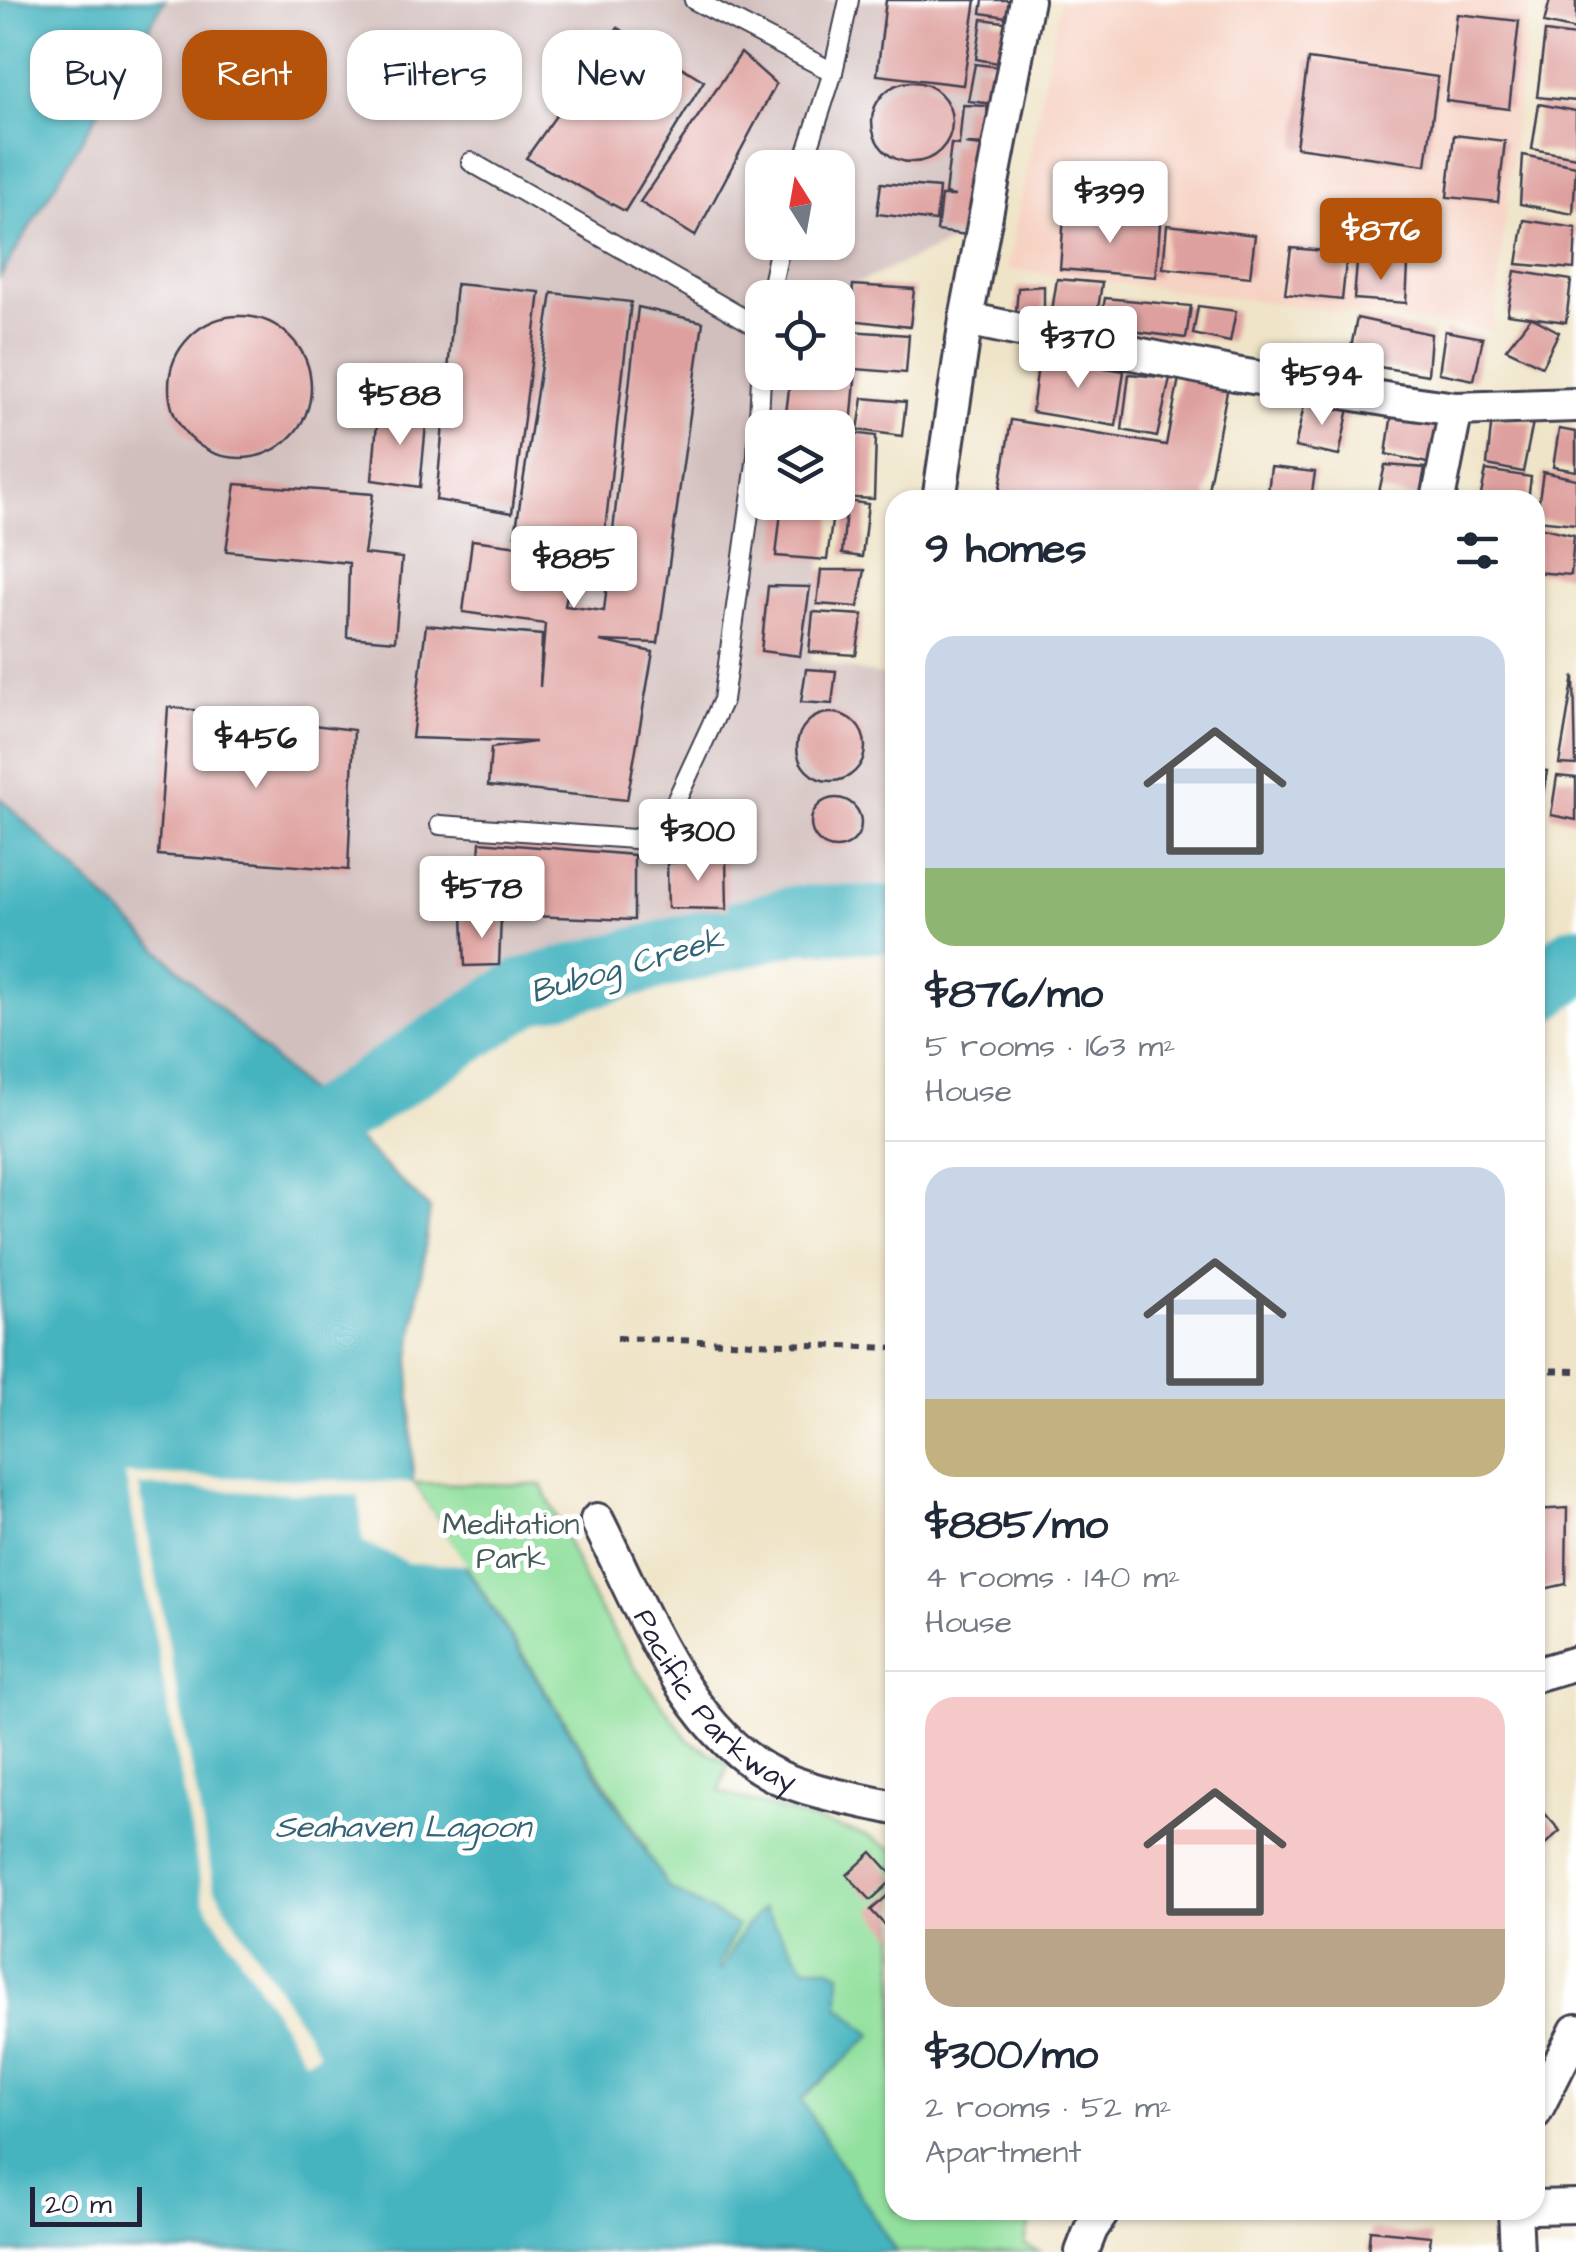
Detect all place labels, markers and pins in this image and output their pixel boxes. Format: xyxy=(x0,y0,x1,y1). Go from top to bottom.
pin: $399 xyxy=(1051,161,1169,246)
pin: $876 xyxy=(1322,198,1440,283)
pin: $370 xyxy=(1019,306,1137,391)
pin: $594 xyxy=(1263,343,1381,428)
pin: $588 xyxy=(341,363,459,448)
pin: $885 xyxy=(515,526,633,611)
pin: $456 xyxy=(197,706,315,791)
pin: $300 xyxy=(639,799,757,884)
pin: $578 xyxy=(423,856,541,941)

